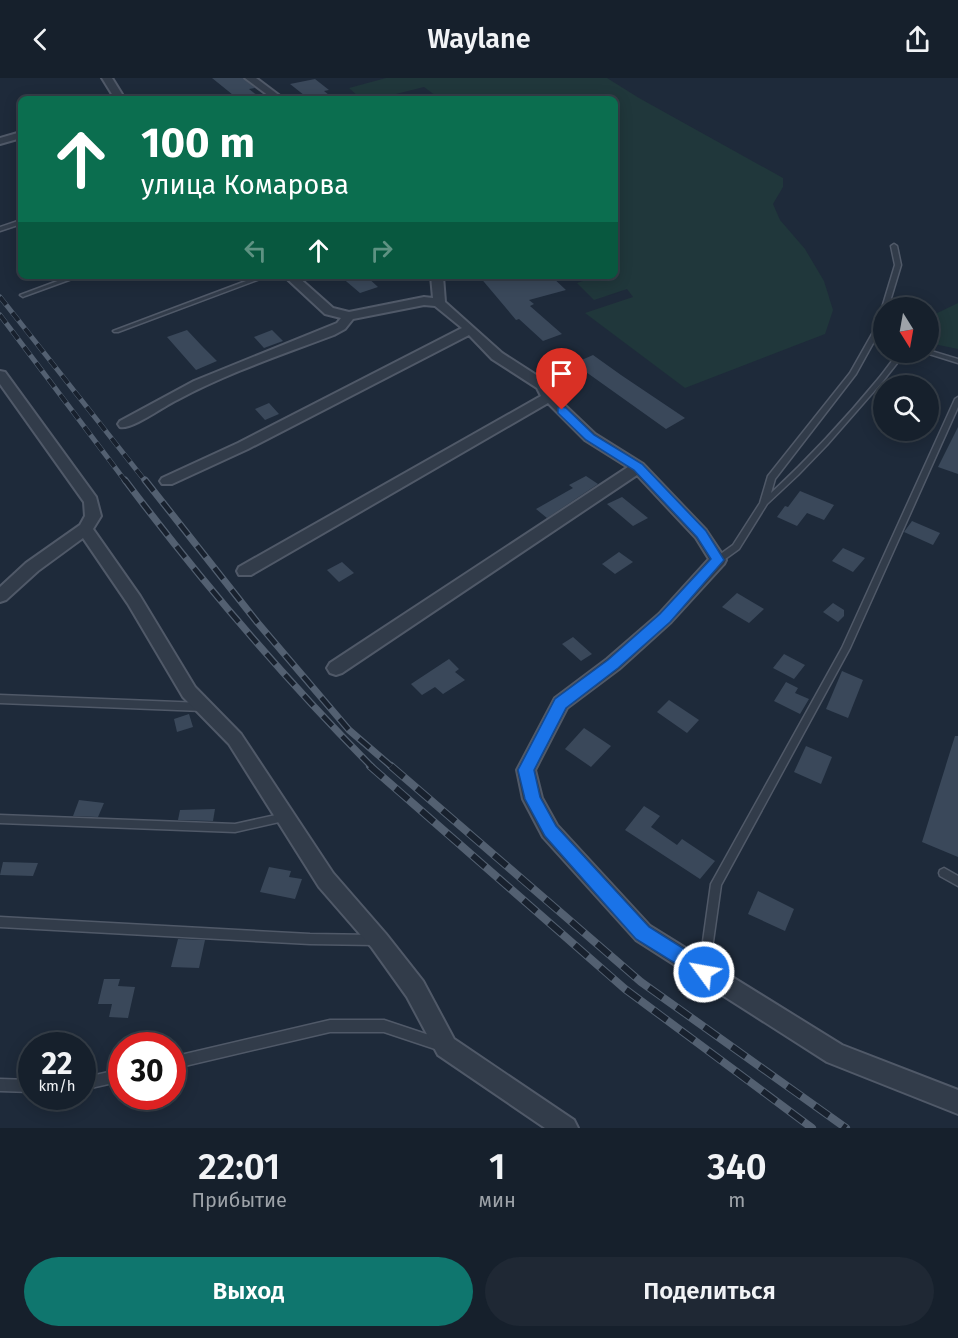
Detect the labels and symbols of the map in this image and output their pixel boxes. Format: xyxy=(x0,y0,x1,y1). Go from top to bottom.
north arrow xyxy=(873,297,939,363)
pin xyxy=(536,348,587,410)
position arrow xyxy=(672,940,736,1004)
speed limit sign: 30 xyxy=(108,1032,186,1110)

